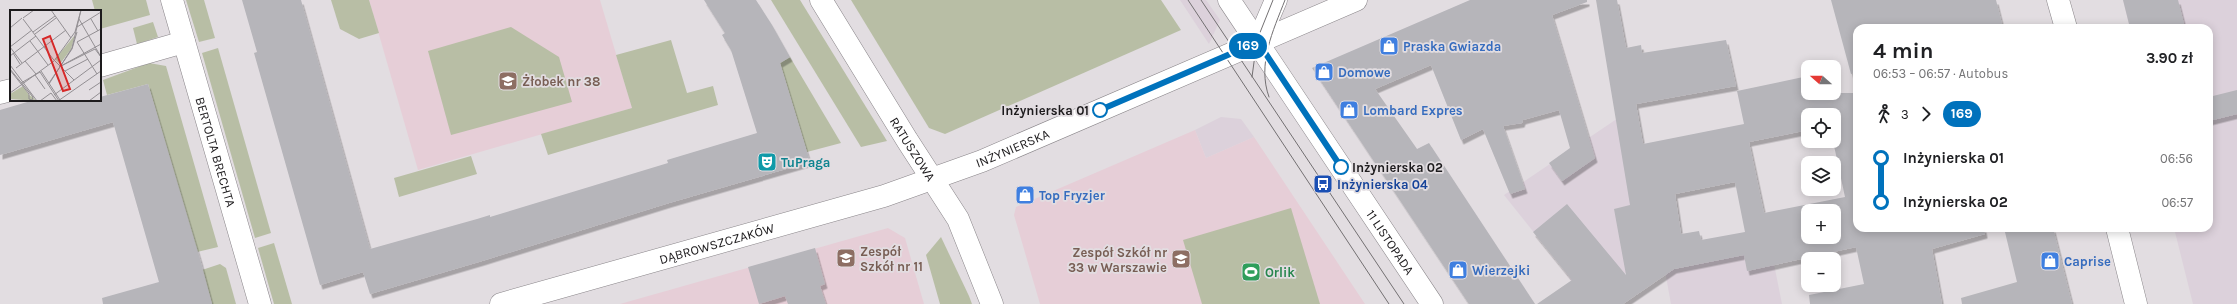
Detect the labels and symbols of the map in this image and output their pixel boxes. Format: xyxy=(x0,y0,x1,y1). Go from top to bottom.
inset map xyxy=(10,10,101,101)
line badge: 169 xyxy=(1225,33,1271,59)
shop icon: Praska Gwiazda xyxy=(1378,35,1400,57)
place label: Praska Gwiazda xyxy=(1403,39,1501,54)
north arrow xyxy=(1801,60,1841,100)
shop icon: Domowe xyxy=(1313,61,1335,83)
place label: Domowe xyxy=(1338,65,1391,80)
school or university icon: Żłobek nr 38 xyxy=(497,70,519,92)
place label: Żłobek nr 38 xyxy=(522,73,600,89)
street label: BERTOLTA BRECHTA xyxy=(193,95,239,209)
shop icon: Lombard Expres xyxy=(1338,99,1360,121)
marker: Inżynierska 01 xyxy=(1092,102,1108,118)
place label: Inżynierska 01 xyxy=(1001,103,1089,118)
place label: Lombard Expres xyxy=(1363,103,1463,118)
street label: RATUSZOWA xyxy=(887,114,939,184)
street label: INŻYNIERSKA xyxy=(974,125,1052,170)
theatre icon: TuPraga xyxy=(756,151,778,173)
place label: TuPraga xyxy=(781,155,830,170)
marker: Inżynierska 02 xyxy=(1333,159,1349,175)
place label: Inżynierska 02 xyxy=(1352,160,1443,175)
bus stop icon: Inżynierska 04 xyxy=(1312,173,1334,195)
place label: Inżynierska 04 xyxy=(1337,177,1428,192)
shop icon: Top Fryzjer xyxy=(1014,184,1036,206)
place label: Top Fryzjer xyxy=(1039,188,1106,203)
street label: 11 LISTOPADA xyxy=(1364,207,1418,278)
street label: DĄBROWSZCZAKÓW xyxy=(657,220,776,267)
place label: Zespół Szkół nr 11 xyxy=(860,244,923,274)
place label: Zespół Szkół nr 33 w Warszawie xyxy=(1068,245,1168,275)
school or university icon: Zespół Szkół nr 11 xyxy=(835,247,857,269)
school or university icon: Zespół Szkół nr 33 w Warszawie xyxy=(1170,248,1192,270)
shop icon: Caprise xyxy=(2039,250,2061,272)
place label: Caprise xyxy=(2064,254,2111,269)
shop icon: Wierzejki xyxy=(1447,259,1469,281)
sports icon: Orlik xyxy=(1240,261,1262,283)
place label: Wierzejki xyxy=(1472,263,1530,278)
place label: Orlik xyxy=(1265,265,1295,280)

